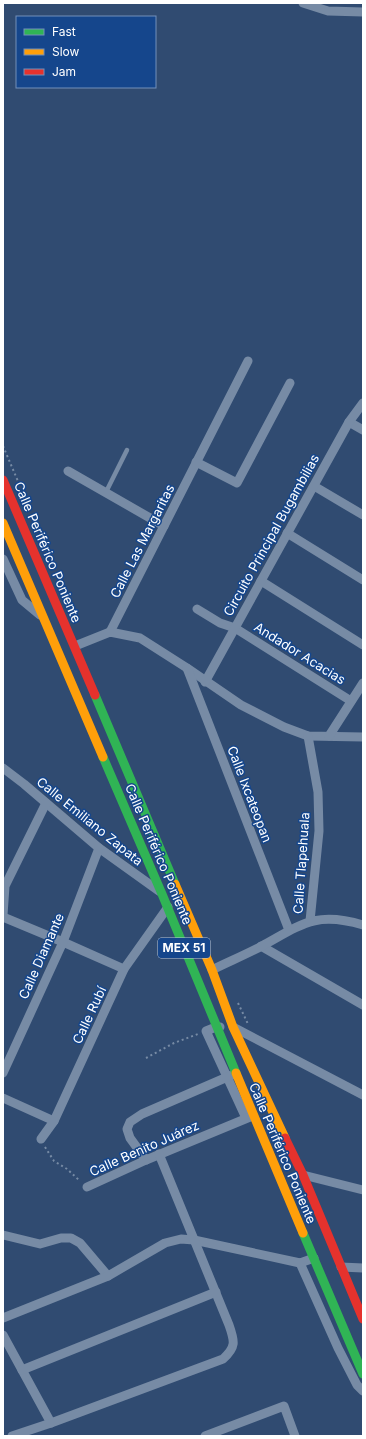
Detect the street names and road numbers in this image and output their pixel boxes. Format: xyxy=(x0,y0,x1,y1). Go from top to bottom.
street label: Circuito Principal Bugambilias xyxy=(220,451,322,619)
street label: Calle Periférico Poniente xyxy=(11,479,85,625)
street label: Calle Las Margaritas xyxy=(106,481,178,600)
street label: Andador Acacias xyxy=(251,618,349,688)
street label: Calle Ixcateopan xyxy=(224,743,276,845)
street label: Calle Emiliano Zapata xyxy=(34,773,146,869)
street label: Calle Periférico Poniente xyxy=(122,781,196,927)
street label: Calle Tlapehuala xyxy=(289,812,313,914)
street label: Calle Diamante xyxy=(15,911,67,1001)
road number: MEX 51 xyxy=(158,938,210,958)
street label: Calle Rubí xyxy=(69,983,110,1046)
street label: Calle Periférico Poniente xyxy=(246,1080,320,1226)
street label: Calle Benito Juárez xyxy=(87,1117,201,1179)

